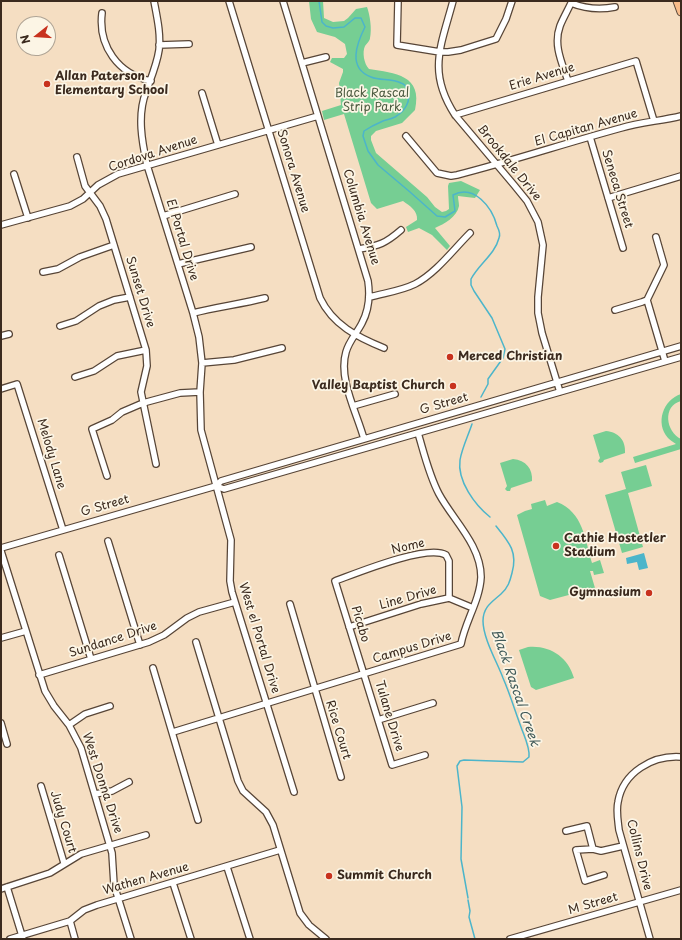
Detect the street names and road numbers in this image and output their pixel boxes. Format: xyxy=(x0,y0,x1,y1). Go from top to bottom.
street label: Erie Avenue xyxy=(508,60,576,94)
street label: El Capitan Avenue xyxy=(533,106,639,150)
street label: Brookdale Drive xyxy=(474,122,544,204)
street label: Sonora Avenue xyxy=(273,128,313,214)
street label: Cordova Avenue xyxy=(107,133,199,175)
street label: Seneca Street xyxy=(598,148,636,230)
street label: Columbia Avenue xyxy=(340,167,382,267)
street label: El Portal Drive xyxy=(163,198,201,282)
street label: Sunset Drive xyxy=(122,255,158,329)
street label: G Street xyxy=(418,390,470,418)
street label: Melody Lane xyxy=(33,417,69,491)
street label: G Street xyxy=(79,492,131,520)
street label: Nome xyxy=(390,536,426,558)
street label: West el Portal Drive xyxy=(235,581,283,695)
street label: Line Drive xyxy=(378,583,438,613)
street label: Picabo xyxy=(348,604,372,644)
street label: Sundance Drive xyxy=(67,619,159,661)
street label: Campus Drive xyxy=(371,629,453,667)
street label: Tulane Drive xyxy=(371,679,407,753)
street label: Rice Court xyxy=(322,699,354,761)
street label: West Donna Drive xyxy=(79,731,125,835)
street label: Judy Court xyxy=(47,789,79,855)
street label: Collins Drive xyxy=(623,818,655,892)
street label: Wathen Avenue xyxy=(101,860,191,898)
street label: M Street xyxy=(567,890,619,918)

